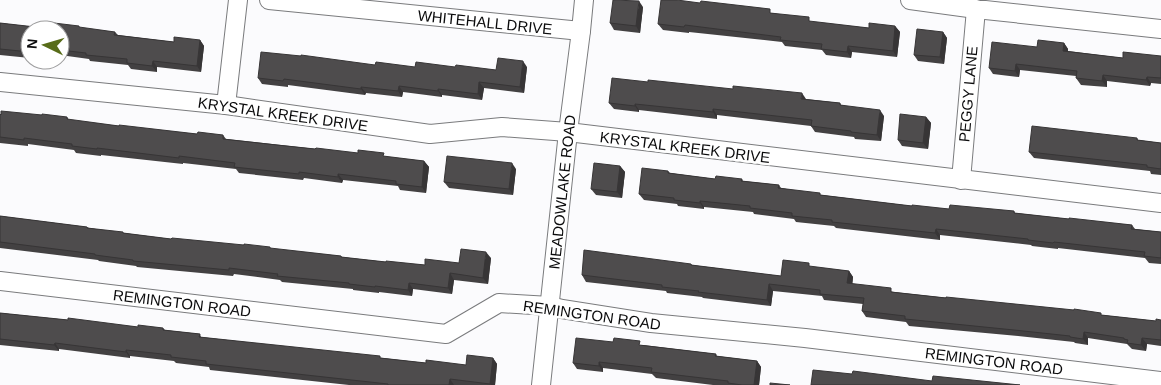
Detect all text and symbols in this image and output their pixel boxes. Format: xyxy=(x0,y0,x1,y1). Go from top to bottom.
street label: WHITEHALL DRIVE xyxy=(417,6,553,38)
north arrow xyxy=(20,20,70,70)
text: N xyxy=(24,38,40,50)
street label: PEGGY LANE xyxy=(955,45,981,143)
street label: KRYSTAL KREEK DRIVE xyxy=(197,94,369,134)
street label: MEADOWLAKE ROAD xyxy=(545,114,579,270)
street label: KRYSTAL KREEK DRIVE xyxy=(599,128,771,166)
street label: REMINGTON ROAD xyxy=(112,286,252,320)
street label: REMINGTON ROAD xyxy=(522,297,662,333)
street label: REMINGTON ROAD xyxy=(924,344,1064,378)

